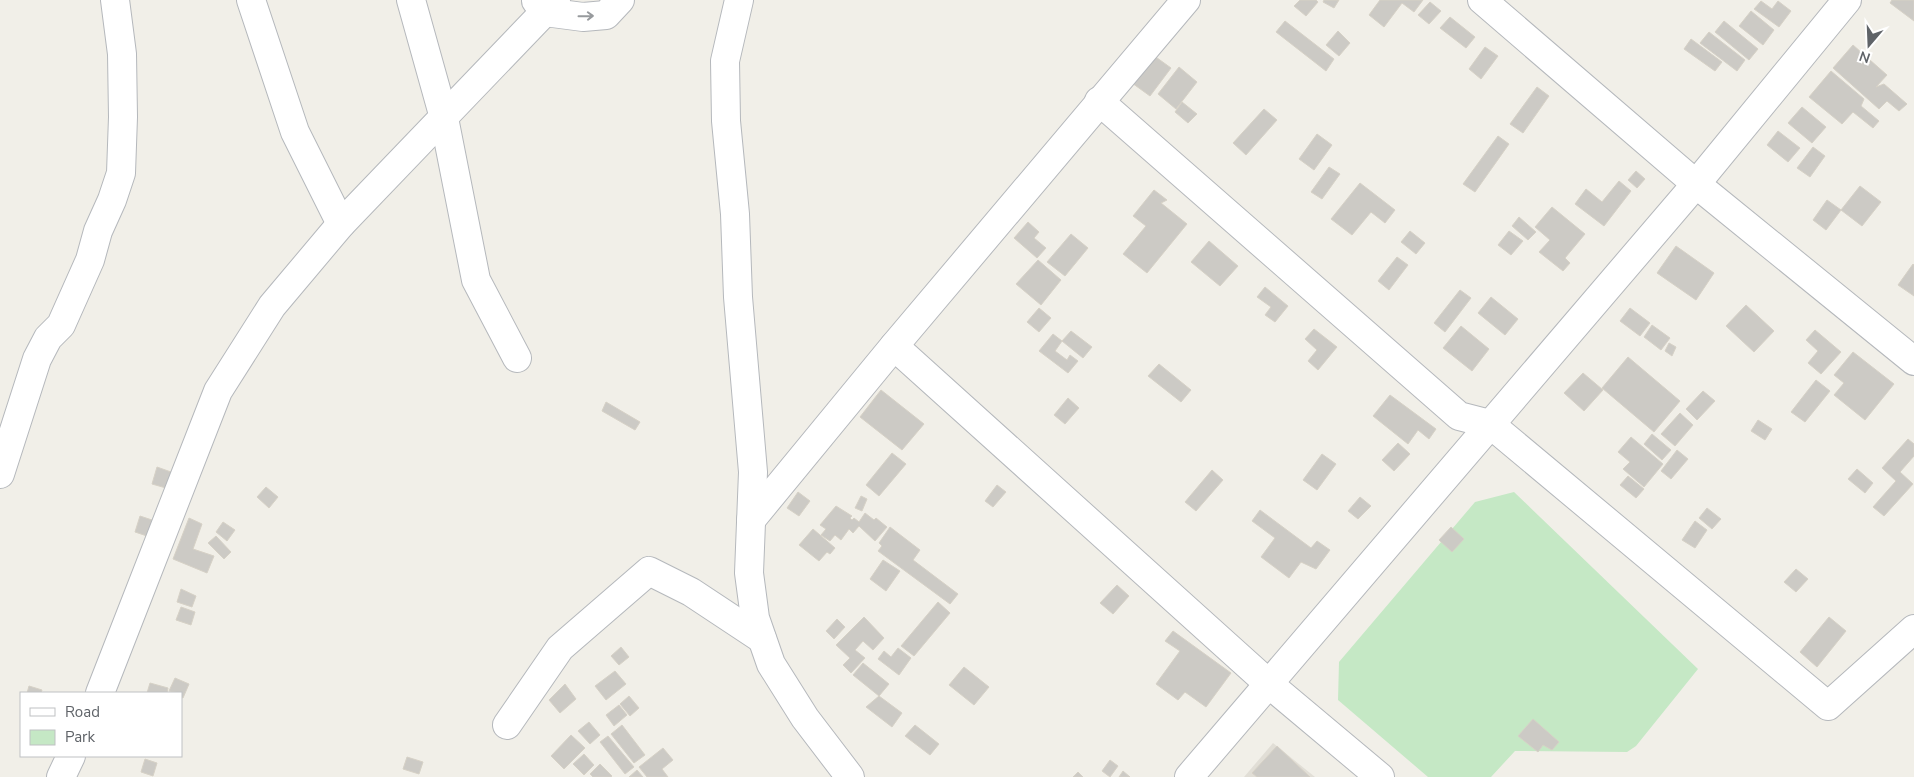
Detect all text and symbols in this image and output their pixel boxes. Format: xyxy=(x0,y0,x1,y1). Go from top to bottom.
one-way arrow xyxy=(578,11,594,21)
north arrow xyxy=(1844,20,1894,70)
text: N xyxy=(1857,46,1873,68)
legend xyxy=(20,692,182,757)
text: Road xyxy=(65,702,100,722)
text: Park xyxy=(65,727,95,747)

